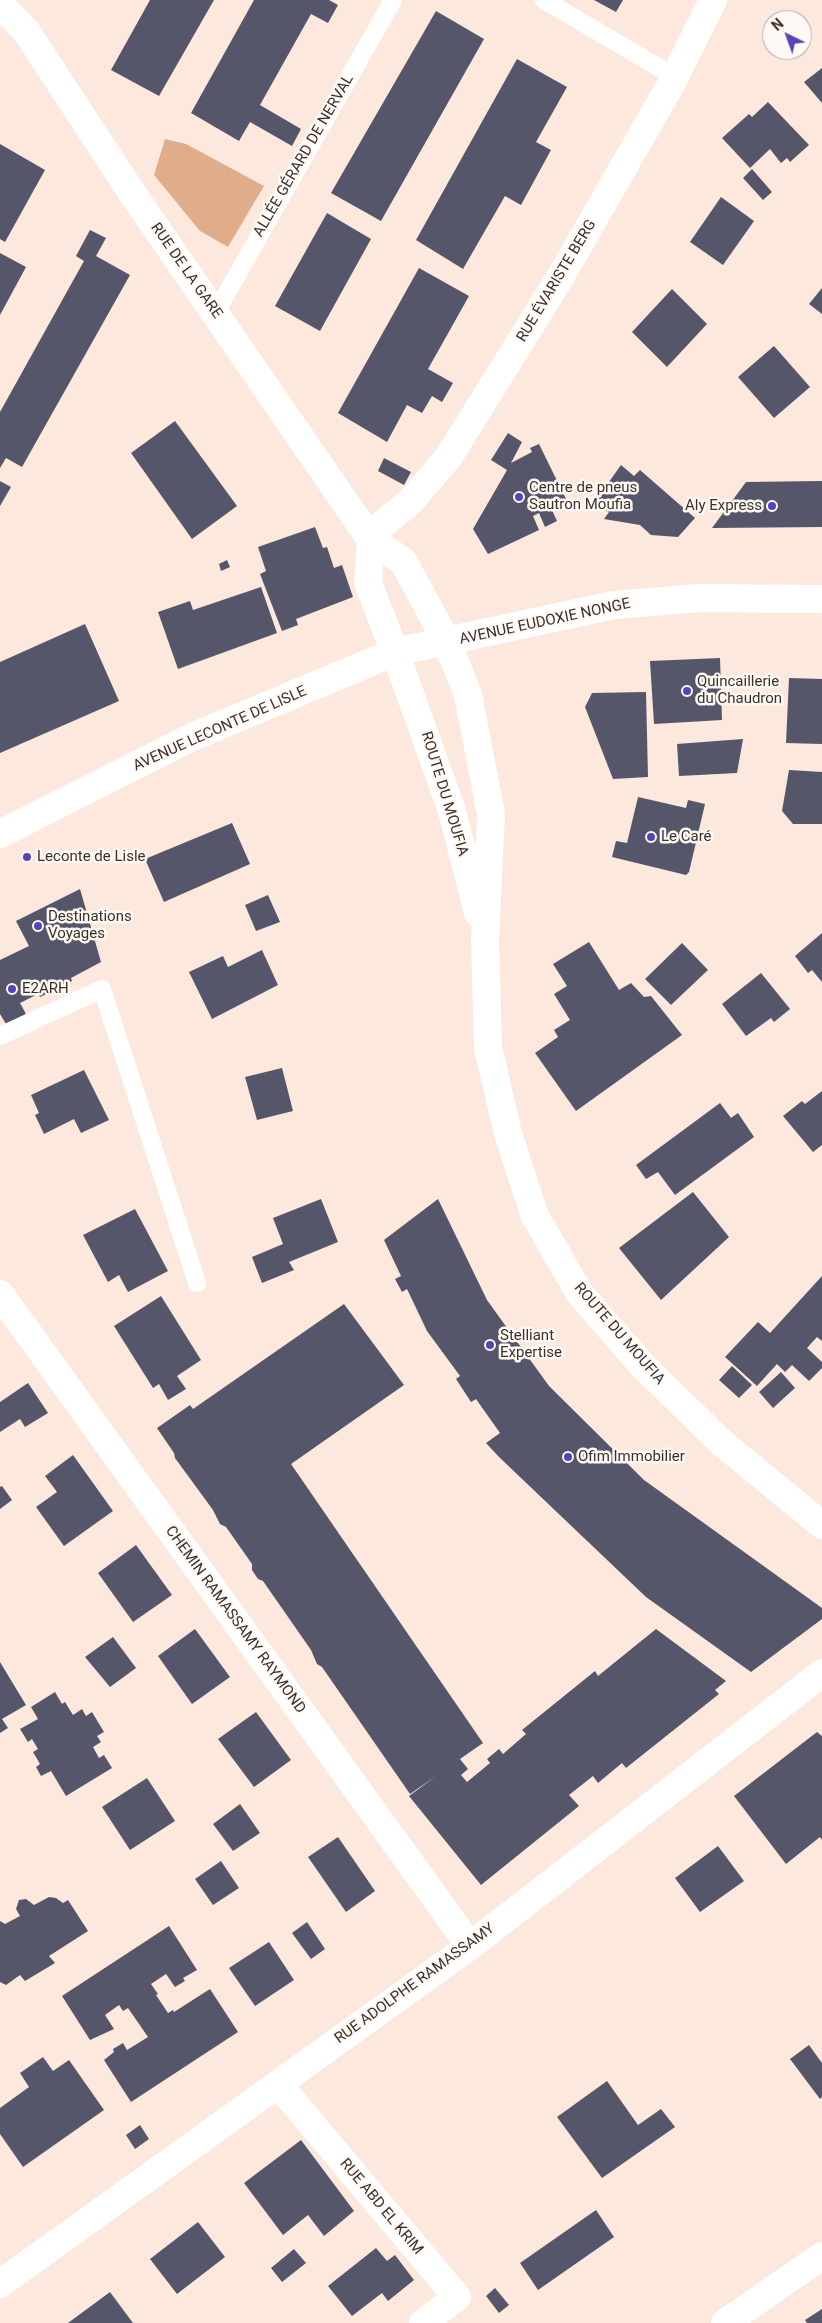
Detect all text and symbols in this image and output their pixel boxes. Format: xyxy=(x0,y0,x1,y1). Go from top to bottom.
north arrow xyxy=(762,10,812,60)
text: N xyxy=(769,15,787,34)
street label: ALLÉE GÉRARD DE NERVAL xyxy=(250,72,358,240)
street label: RUE ÉVARISTE BERG xyxy=(513,217,601,345)
street label: RUE DE LA GARE xyxy=(146,220,226,322)
place label: Centre de pneus Sautron Moufia xyxy=(529,479,637,514)
marker: Centre de pneus Sautron Moufia xyxy=(513,491,525,503)
place label: Aly Express xyxy=(685,497,762,515)
marker: Aly Express xyxy=(766,500,778,512)
street label: AVENUE EUDOXIE NONGE xyxy=(458,595,632,649)
place label: Quincaillerie du Chaudron xyxy=(697,673,782,708)
street label: AVENUE LECONTE DE LISLE xyxy=(130,683,310,775)
marker: Quincaillerie du Chaudron xyxy=(681,685,693,697)
street label: ROUTE DU MOUFIA xyxy=(417,730,471,858)
place label: Le Caré xyxy=(661,828,712,846)
marker: Le Caré xyxy=(645,831,657,843)
place label: Leconte de Lisle xyxy=(37,848,146,866)
marker: Leconte de Lisle xyxy=(21,851,33,863)
place label: Destinations Voyages xyxy=(48,908,132,943)
marker: Destinations Voyages xyxy=(32,920,44,932)
place label: E2ARH xyxy=(22,980,69,998)
marker: E2ARH xyxy=(6,983,18,995)
street label: ROUTE DU MOUFIA xyxy=(570,1279,668,1389)
place label: Stelliant Expertise xyxy=(500,1327,562,1362)
marker: Stelliant Expertise xyxy=(484,1339,496,1351)
place label: Ofim Immobilier xyxy=(578,1448,685,1466)
marker: Ofim Immobilier xyxy=(562,1451,574,1463)
street label: CHEMIN RAMASSAMY RAYMOND xyxy=(161,1523,309,1717)
street label: RUE ADOLPHE RAMASSAMY xyxy=(332,1920,498,2048)
street label: RUE ABD EL KRIM xyxy=(336,2155,426,2259)

